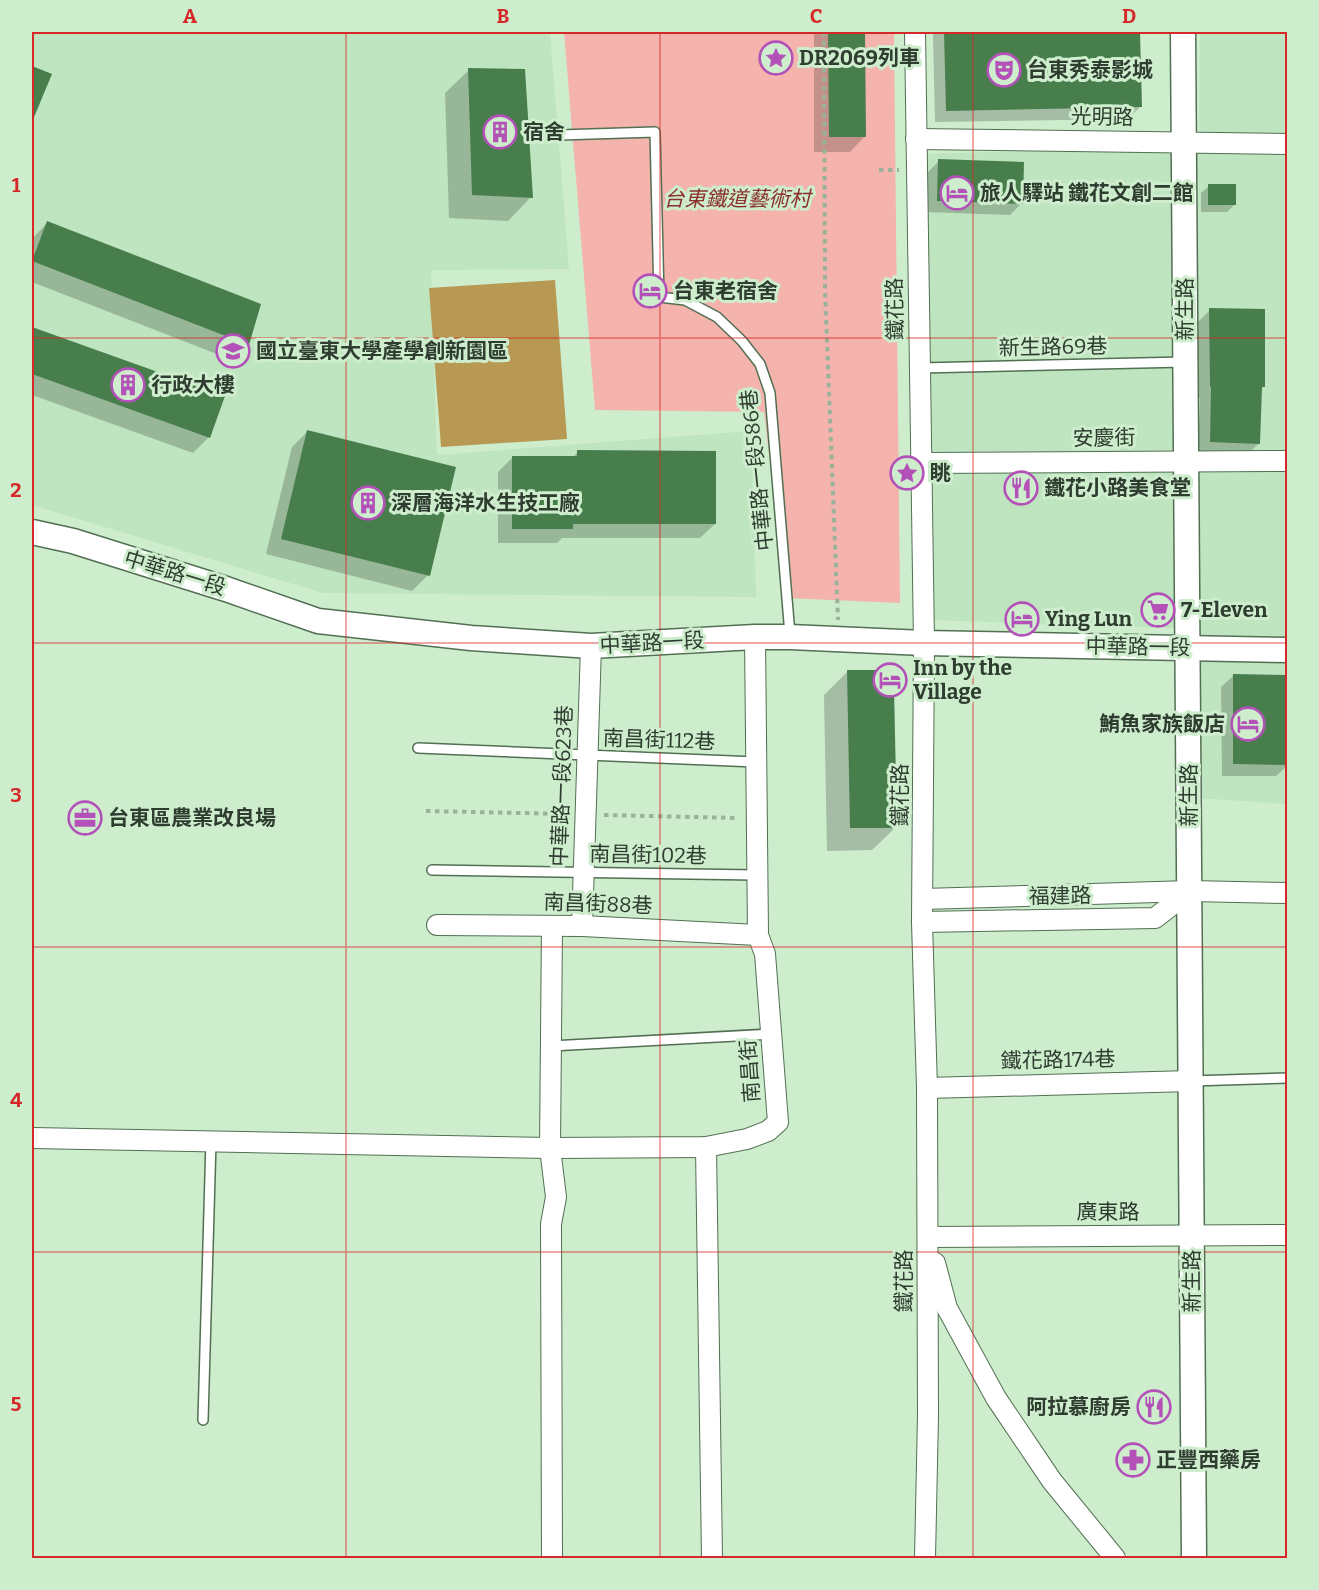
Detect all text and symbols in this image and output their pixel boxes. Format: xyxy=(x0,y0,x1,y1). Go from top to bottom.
text: A xyxy=(183,4,198,28)
text: B xyxy=(497,4,510,28)
text: C xyxy=(810,4,822,28)
text: D xyxy=(1122,4,1136,28)
place icon: DR2069列車 xyxy=(758,40,794,76)
place label: DR2069列車 xyxy=(799,45,920,71)
theatre icon: 台東秀泰影城 xyxy=(986,52,1022,88)
place label: 台東秀泰影城 xyxy=(1027,57,1153,83)
street label: 光明路 xyxy=(1070,103,1134,131)
building icon: 宿舍 xyxy=(482,114,518,150)
place label: 宿舍 xyxy=(523,119,565,145)
text: 1 xyxy=(12,173,21,197)
hotel icon: 旅人驛站 鐵花文創二館 xyxy=(939,175,975,211)
place label: 旅人驛站 鐵花文創二館 xyxy=(980,180,1194,206)
park label: 台東鐵道藝術村 xyxy=(664,186,813,212)
hotel icon: 台東老宿舍 xyxy=(632,273,668,309)
street label: 鐵花路 xyxy=(881,277,909,341)
place label: 台東老宿舍 xyxy=(673,278,778,304)
street label: 新生路 xyxy=(1172,278,1198,341)
school or university icon: 國立臺東大學產學創新園區 xyxy=(215,333,251,369)
street label: 新生路69巷 xyxy=(998,333,1108,361)
place label: 國立臺東大學產學創新園區 xyxy=(256,338,508,364)
building icon: 行政大樓 xyxy=(110,367,146,403)
place label: 行政大樓 xyxy=(151,372,235,398)
street label: 中華路一段586巷 xyxy=(736,388,778,552)
street label: 安慶街 xyxy=(1072,424,1136,452)
place icon: 眺 xyxy=(889,455,925,491)
place label: 眺 xyxy=(930,460,951,486)
restaurant icon: 鐵花小路美食堂 xyxy=(1003,470,1039,506)
place label: 鐵花小路美食堂 xyxy=(1044,475,1191,501)
text: 2 xyxy=(10,478,22,502)
building icon: 深層海洋水生技工廠 xyxy=(350,485,386,521)
place label: 深層海洋水生技工廠 xyxy=(391,490,580,516)
street label: 中華路一段 xyxy=(121,545,229,601)
supermarket icon: 7-Eleven xyxy=(1140,592,1176,628)
place label: 7-Eleven xyxy=(1181,597,1268,623)
hotel icon: Ying Lun xyxy=(1004,601,1040,637)
place label: Ying Lun xyxy=(1045,606,1132,632)
street label: 中華路一段 xyxy=(599,627,705,659)
street label: 中華路一段 xyxy=(1085,633,1191,661)
place label: Inn by the Village xyxy=(913,655,1012,705)
hotel icon: Inn by the Village xyxy=(872,662,908,698)
street label: 中華路一段623巷 xyxy=(546,705,578,867)
hotel icon: 鮪魚家族飯店 xyxy=(1230,706,1266,742)
place label: 鮪魚家族飯店 xyxy=(1099,711,1225,737)
street label: 南昌街112巷 xyxy=(602,725,716,755)
street label: 鐵花路 xyxy=(887,764,913,827)
street label: 新生路 xyxy=(1176,764,1202,827)
text: 3 xyxy=(10,783,22,807)
office icon: 台東區農業改良場 xyxy=(67,800,103,836)
place label: 台東區農業改良場 xyxy=(108,805,276,831)
street label: 南昌街102巷 xyxy=(589,841,707,869)
street label: 福建路 xyxy=(1028,882,1092,910)
street label: 南昌街88巷 xyxy=(543,889,653,919)
street label: 南昌街 xyxy=(735,1039,765,1103)
street label: 鐵花路174巷 xyxy=(1000,1046,1116,1074)
text: 4 xyxy=(10,1088,22,1112)
street label: 廣東路 xyxy=(1077,1199,1140,1225)
street label: 鐵花路 xyxy=(891,1250,917,1313)
street label: 新生路 xyxy=(1179,1250,1205,1313)
restaurant icon: 阿拉慕廚房 xyxy=(1136,1389,1172,1425)
text: 5 xyxy=(11,1392,22,1416)
place label: 阿拉慕廚房 xyxy=(1026,1394,1131,1420)
pharmacy icon: 正豐西藥房 xyxy=(1115,1442,1151,1478)
place label: 正豐西藥房 xyxy=(1156,1447,1261,1473)

